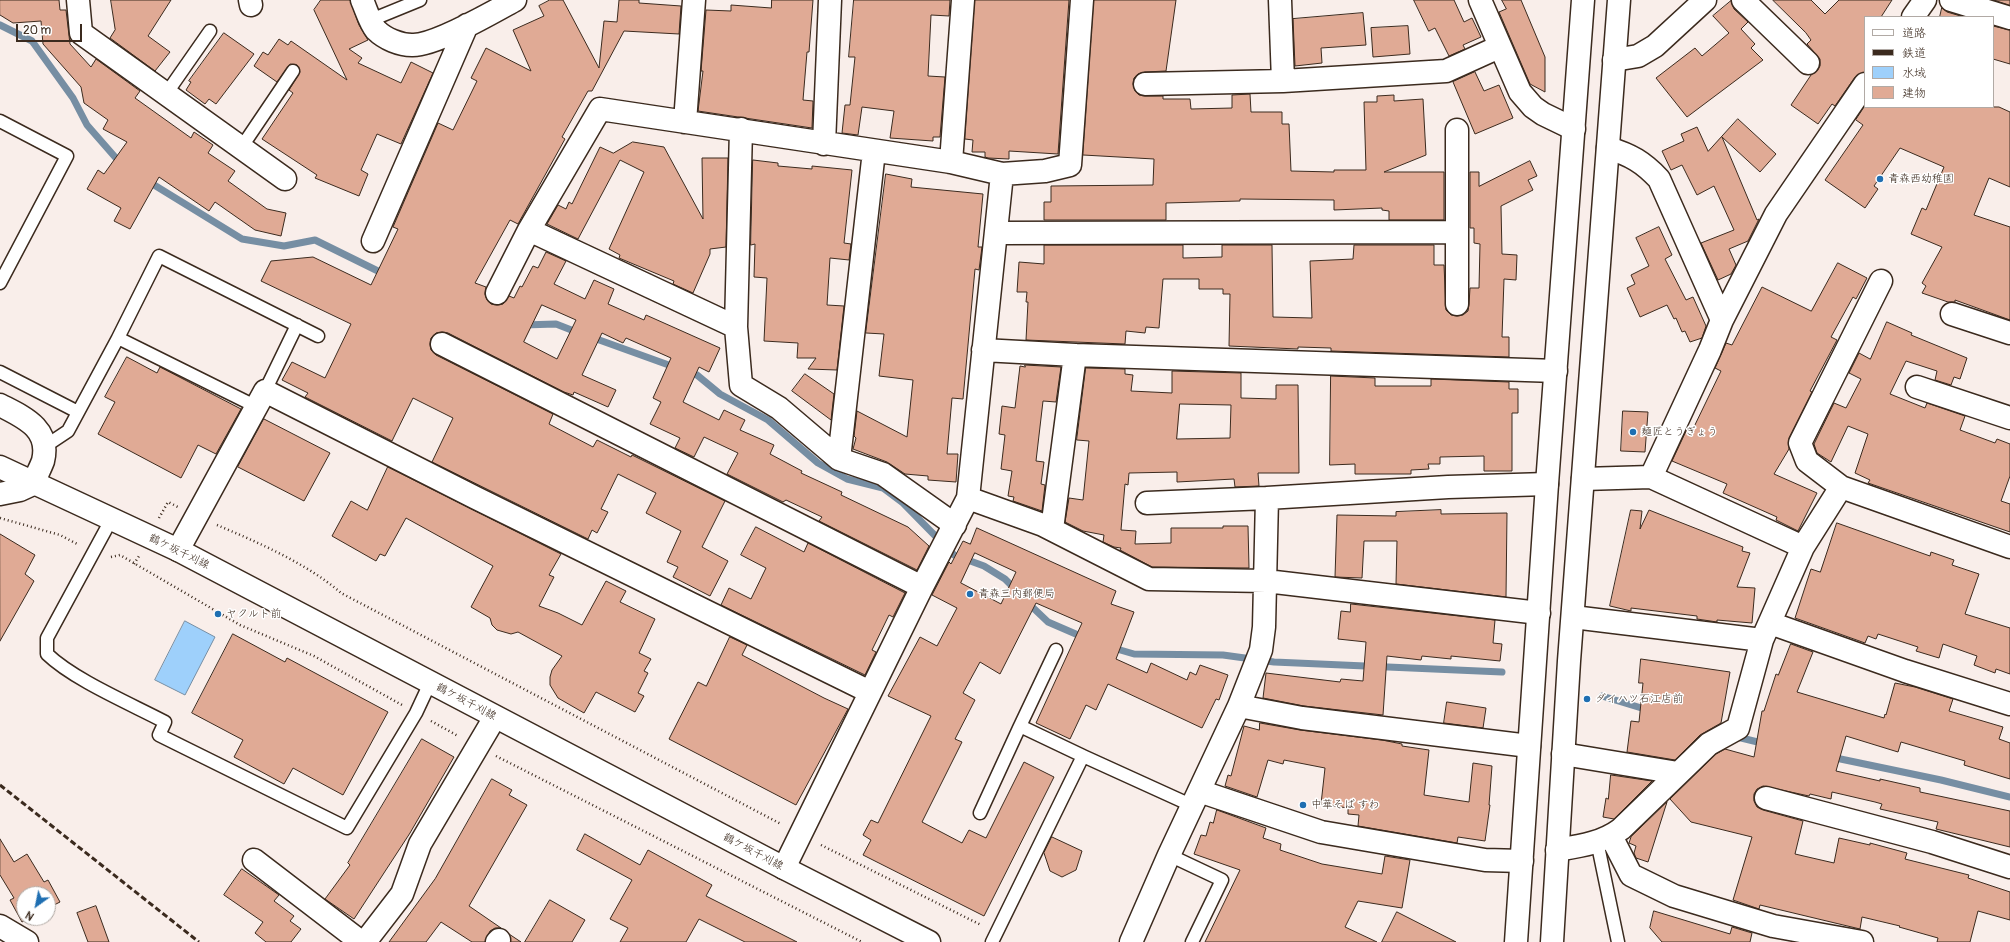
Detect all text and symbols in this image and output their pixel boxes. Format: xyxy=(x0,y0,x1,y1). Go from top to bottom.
scale bar xyxy=(18,16,84,42)
legend xyxy=(1864,16,1994,108)
text: 20 m xyxy=(23,23,51,38)
text: 道路 xyxy=(1902,26,1926,41)
text: 鉄道 xyxy=(1902,46,1926,61)
text: 水域 xyxy=(1902,66,1926,81)
text: 建物 xyxy=(1902,86,1926,101)
place label: 青森西幼稚園 xyxy=(1888,172,1954,186)
marker: 青森西幼稚園 xyxy=(1875,174,1885,184)
place label: 麺匠とうぎょう xyxy=(1641,425,1718,439)
marker: 麺匠とうぎょう xyxy=(1628,427,1638,437)
street label: 鶴ケ坂千刈線 xyxy=(146,532,212,572)
place label: 青森三内郵便局 xyxy=(978,587,1055,601)
marker: 青森三内郵便局 xyxy=(965,589,975,599)
place label: ヤクルト前 xyxy=(226,607,281,621)
marker: ヤクルト前 xyxy=(213,609,223,619)
street label: 鶴ケ坂千刈線 xyxy=(434,681,498,723)
place label: ダイハツ石江店前 xyxy=(1595,692,1683,706)
marker: ダイハツ石江店前 xyxy=(1582,694,1592,704)
place label: 中華そば すわ xyxy=(1311,798,1379,812)
marker: 中華そば すわ xyxy=(1298,800,1308,810)
street label: 鶴ケ坂千刈線 xyxy=(721,831,785,873)
north arrow xyxy=(16,886,56,926)
text: N xyxy=(23,908,36,923)

